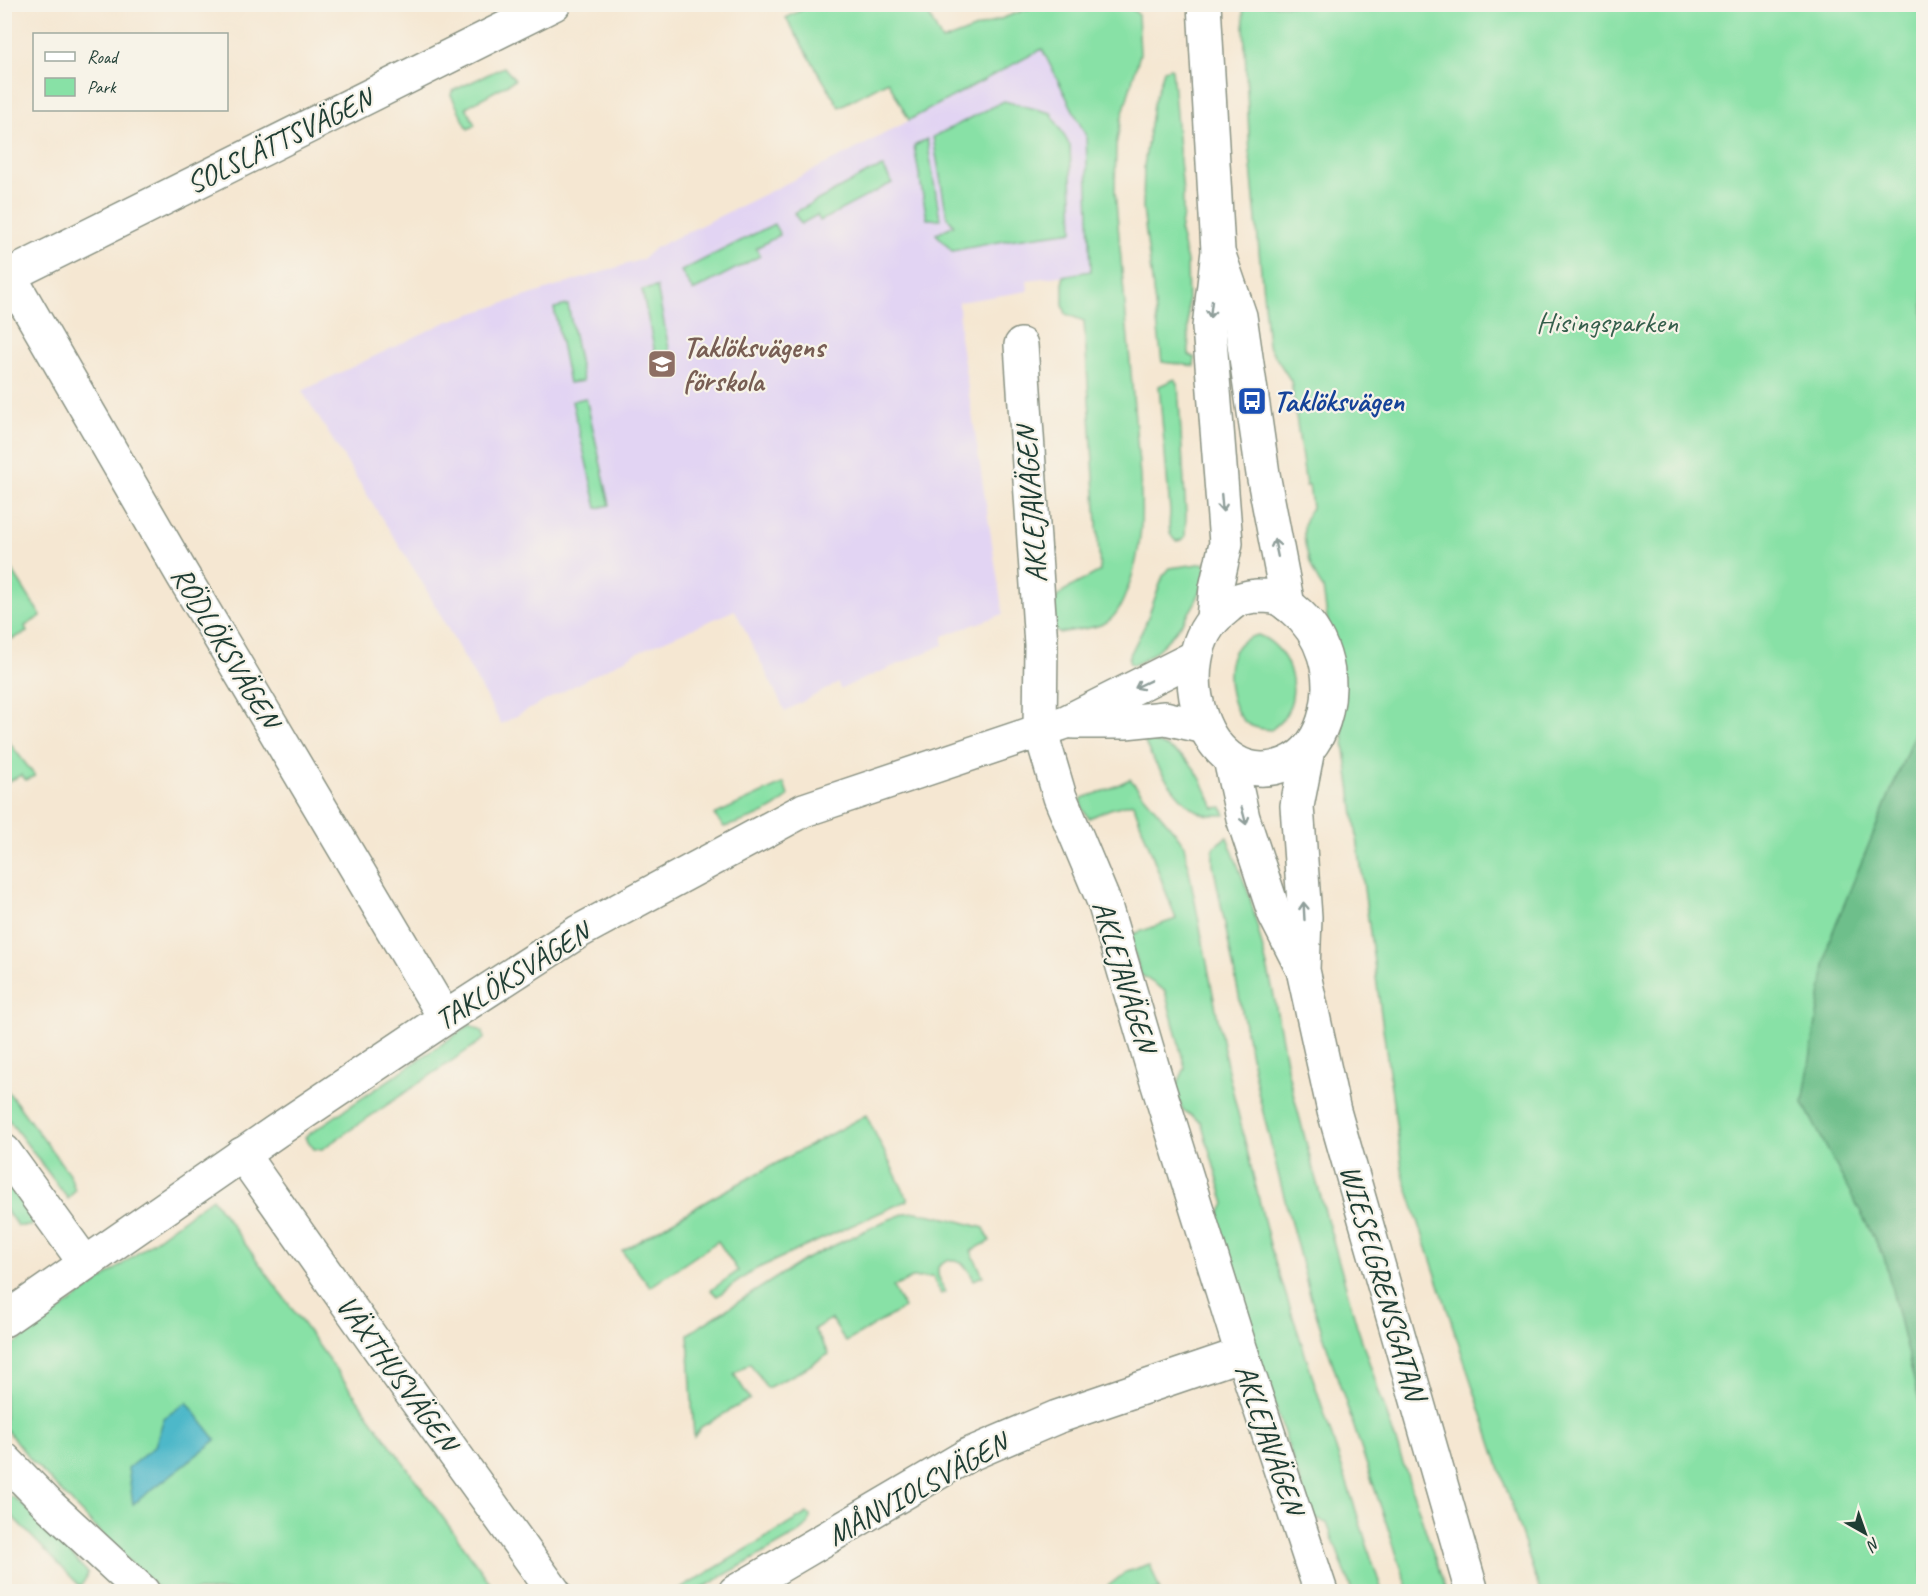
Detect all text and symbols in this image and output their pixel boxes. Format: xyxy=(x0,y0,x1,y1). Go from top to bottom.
legend xyxy=(33,33,228,111)
text: Road xyxy=(87,46,120,68)
text: Park xyxy=(87,76,117,98)
street label: SOLSLÄTTSVÄGEN xyxy=(180,78,382,202)
one-way arrow xyxy=(1205,298,1216,318)
park label: Hisingsparken xyxy=(1536,303,1678,341)
place label: Taklöksvägens förskola xyxy=(683,328,828,400)
school or university icon: Taklöksvägens förskola xyxy=(646,348,678,380)
place label: Taklöksvägen xyxy=(1273,382,1405,420)
bus stop icon: Taklöksvägen xyxy=(1236,385,1268,417)
street label: AKLEJAVÄGEN xyxy=(1006,422,1055,584)
one-way arrow xyxy=(1217,493,1228,513)
one-way arrow xyxy=(1270,538,1281,558)
street label: RÖDLÖKSVÄGEN xyxy=(163,559,291,738)
one-way arrow xyxy=(1134,679,1152,690)
one-way arrow xyxy=(1238,807,1250,826)
street label: AKLEJAVÄGEN xyxy=(1084,896,1167,1060)
one-way arrow xyxy=(1299,902,1310,922)
street label: TAKLÖKSVÄGEN xyxy=(428,911,600,1039)
street label: WIESELGRENSGATAN xyxy=(1331,1160,1436,1409)
street label: VÄXTHUSVÄGEN xyxy=(328,1288,469,1462)
street label: AKLEJAVÄGEN xyxy=(1227,1359,1315,1523)
street label: MÅNVIOLSVÄGEN xyxy=(820,1422,1017,1554)
north arrow xyxy=(1835,1503,1895,1563)
text: N xyxy=(1861,1533,1884,1557)

